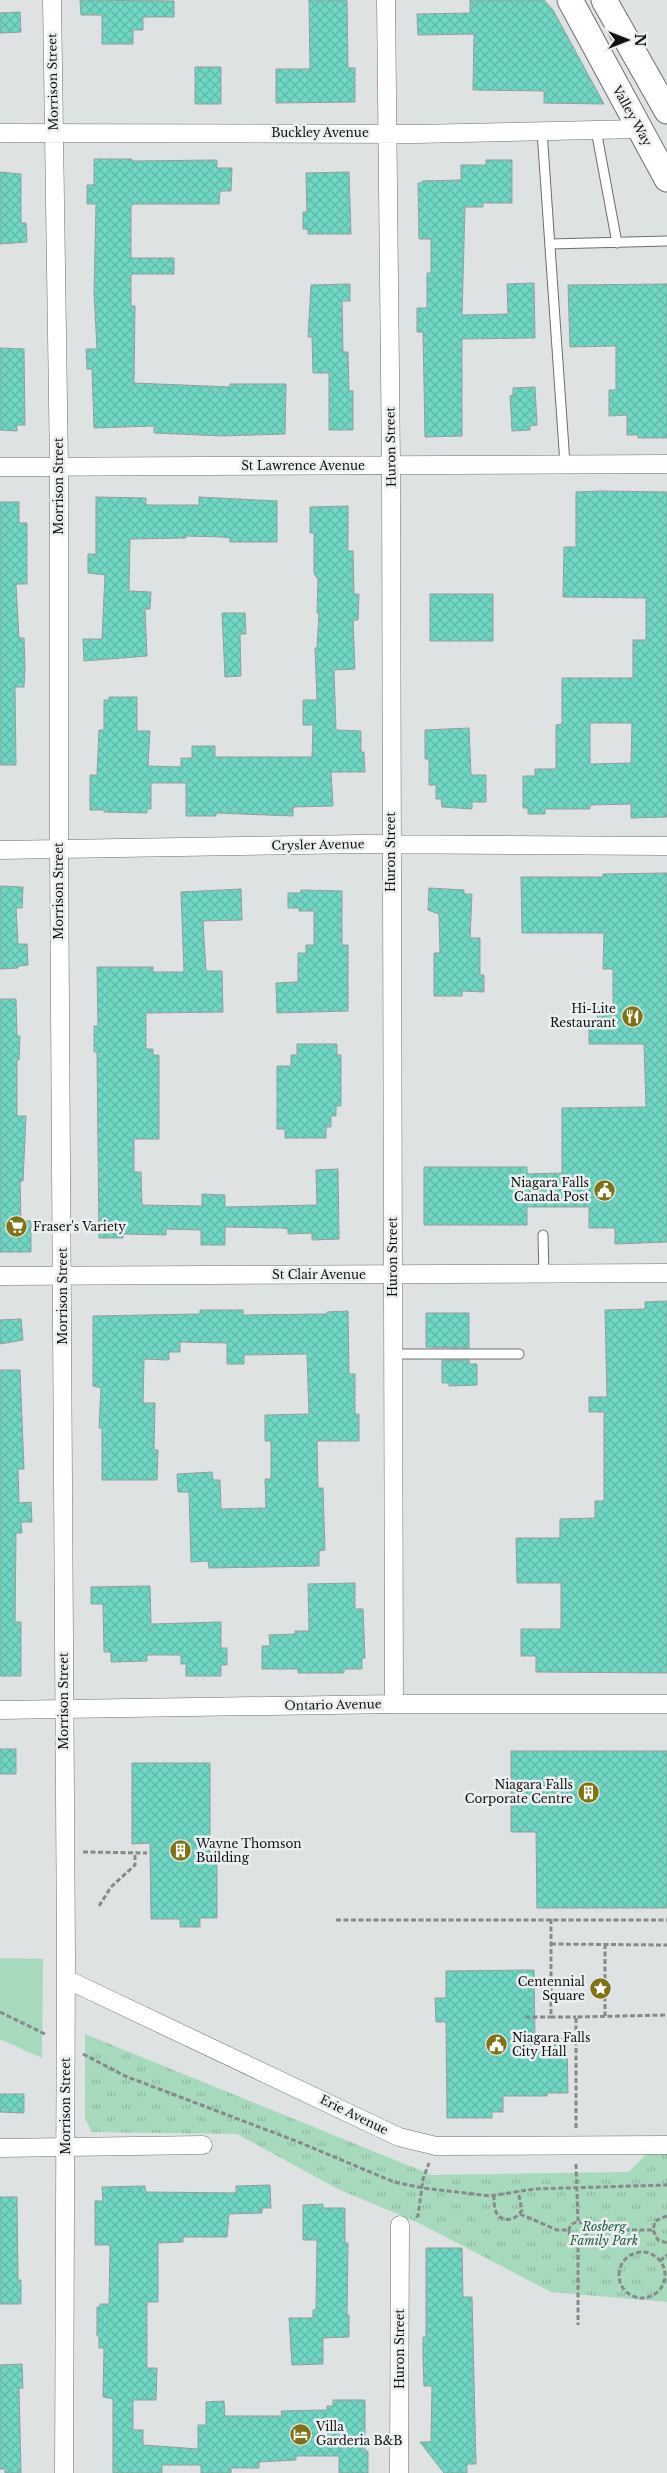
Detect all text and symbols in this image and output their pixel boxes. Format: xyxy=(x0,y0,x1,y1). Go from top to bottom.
north arrow xyxy=(602,15,652,65)
street label: Morrison Street xyxy=(44,33,61,131)
text: N xyxy=(631,33,649,47)
street label: Valley Way xyxy=(609,82,655,149)
street label: Buckley Avenue xyxy=(271,125,369,140)
street label: Huron Street xyxy=(382,406,399,487)
street label: Morrison Street xyxy=(51,437,66,535)
street label: St Lawrence Avenue xyxy=(241,458,365,473)
street label: Huron Street xyxy=(383,811,398,892)
street label: Crysler Avenue xyxy=(271,836,365,853)
street label: Morrison Street xyxy=(51,842,66,940)
place label: Hi-Lite Restaurant xyxy=(550,1001,616,1030)
restaurant icon: Hi-Lite Restaurant xyxy=(620,1004,644,1028)
place label: Niagara Falls Canada Post xyxy=(511,1175,589,1204)
public building icon: Niagara Falls Canada Post xyxy=(593,1178,617,1202)
supermarket icon: Fraser's Variety xyxy=(5,1215,29,1239)
street label: Huron Street xyxy=(385,1216,400,1297)
place label: Fraser's Variety xyxy=(33,1219,126,1234)
street label: Morrison Street xyxy=(55,1247,70,1345)
street label: St Clair Avenue xyxy=(272,1267,366,1282)
street label: Morrison Street xyxy=(56,1652,71,1750)
street label: Ontario Avenue xyxy=(284,1696,382,1713)
place label: Niagara Falls Corporate Centre xyxy=(465,1777,573,1806)
building icon: Niagara Falls Corporate Centre xyxy=(577,1780,601,1804)
place label: Wayne Thomson Building xyxy=(195,1836,302,1865)
building icon: Wayne Thomson Building xyxy=(168,1839,192,1863)
place label: Centennial Square xyxy=(518,1974,585,2003)
place icon: Centennial Square xyxy=(589,1977,613,2001)
place label: Niagara Falls City Hall xyxy=(512,2030,590,2059)
public building icon: Niagara Falls City Hall xyxy=(484,2033,508,2057)
street label: Morrison Street xyxy=(58,2057,73,2155)
street label: Erie Avenue xyxy=(318,2092,391,2138)
park label: Rosberg Family Park xyxy=(569,2219,638,2248)
street label: Huron Street xyxy=(392,2308,407,2389)
place label: Villa Garderia B&B xyxy=(315,2419,402,2448)
hotel icon: Villa Garderia B&B xyxy=(288,2422,312,2446)

